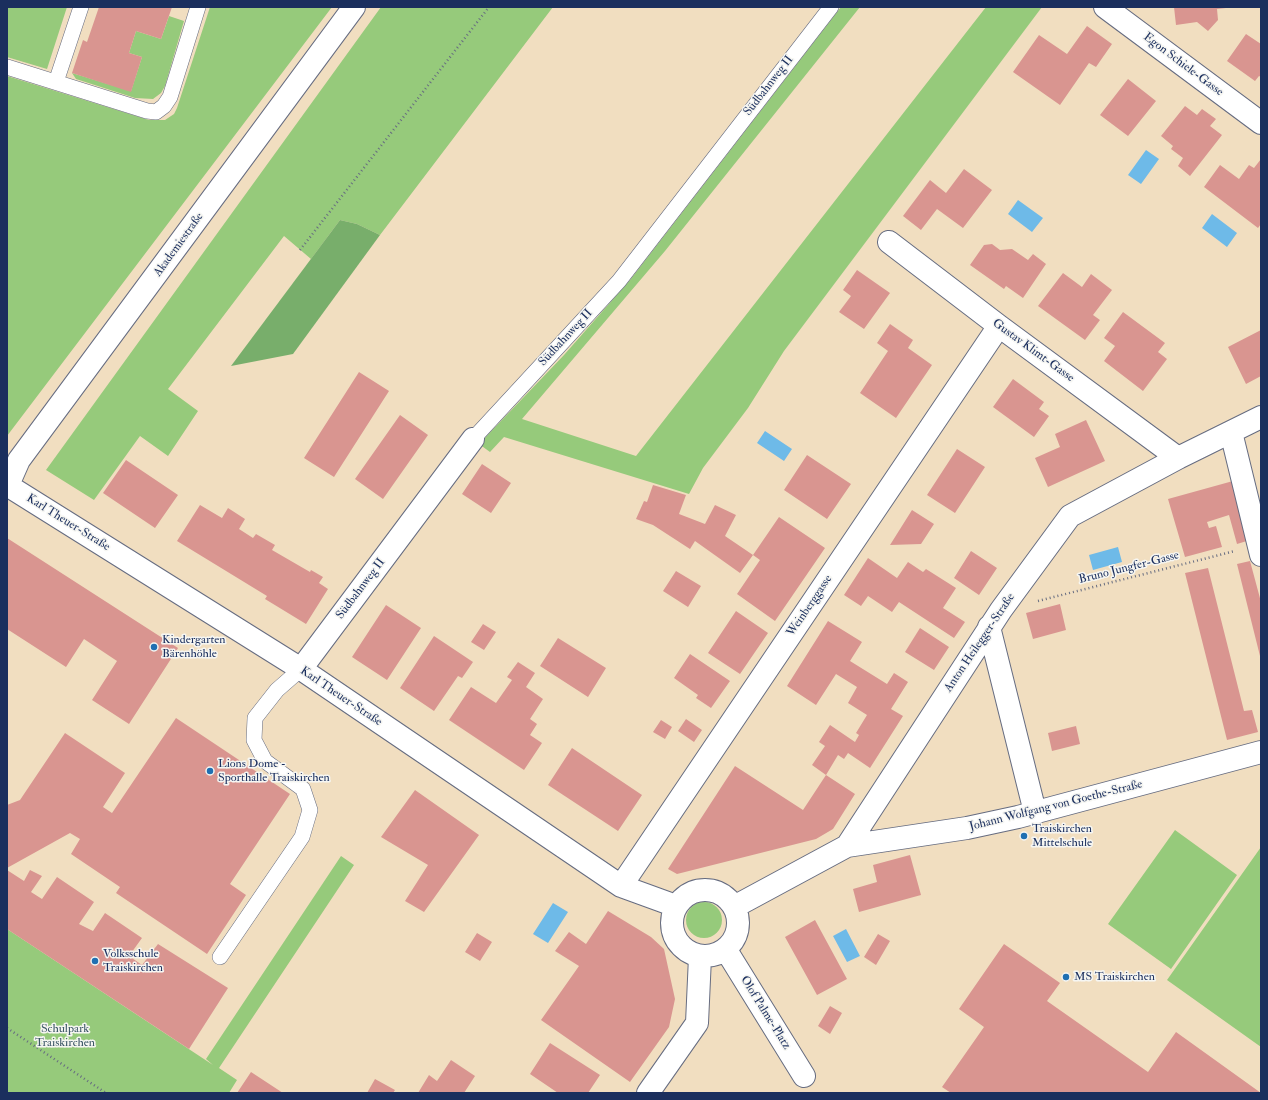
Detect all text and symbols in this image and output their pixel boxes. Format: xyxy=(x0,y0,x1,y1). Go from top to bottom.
street label: Egon Schiele-Gasse xyxy=(1140,30,1226,100)
street label: Südbahnweg II xyxy=(741,53,797,119)
street label: Akademiestraße xyxy=(151,210,207,280)
street label: Südbahnweg II xyxy=(536,307,596,369)
street label: Gustav Klimt-Gasse xyxy=(989,316,1077,386)
street label: Karl Theuer-Straße xyxy=(24,492,112,554)
street label: Bruno Jungfer-Gasse xyxy=(1078,549,1180,587)
street label: Südbahnweg II xyxy=(333,556,389,622)
street label: Weinberggasse xyxy=(784,573,836,639)
street label: Anton Heilegger-Straße xyxy=(942,591,1018,695)
place label: Kindergarten Bärenhöhle xyxy=(162,633,225,661)
marker: Kindergarten Bärenhöhle xyxy=(149,642,159,652)
street label: Karl Theuer-Straße xyxy=(297,664,385,730)
place label: Lions Dome - Sporthalle Traiskirchen xyxy=(218,757,330,785)
marker: Lions Dome - Sporthalle Traiskirchen xyxy=(205,766,215,776)
street label: Johann Wolfgang von Goethe-Straße xyxy=(968,777,1144,835)
place label: Traiskirchen Mittelschule xyxy=(1032,822,1092,850)
marker: Traiskirchen Mittelschule xyxy=(1019,831,1029,841)
place label: Volksschule Traiskirchen xyxy=(103,947,163,975)
marker: Volksschule Traiskirchen xyxy=(90,956,100,966)
place label: MS Traiskirchen xyxy=(1074,970,1155,984)
marker: MS Traiskirchen xyxy=(1061,972,1071,982)
street label: Olof Palme-Platz xyxy=(737,974,793,1052)
park label: Schulpark Traiskirchen xyxy=(35,1022,95,1050)

